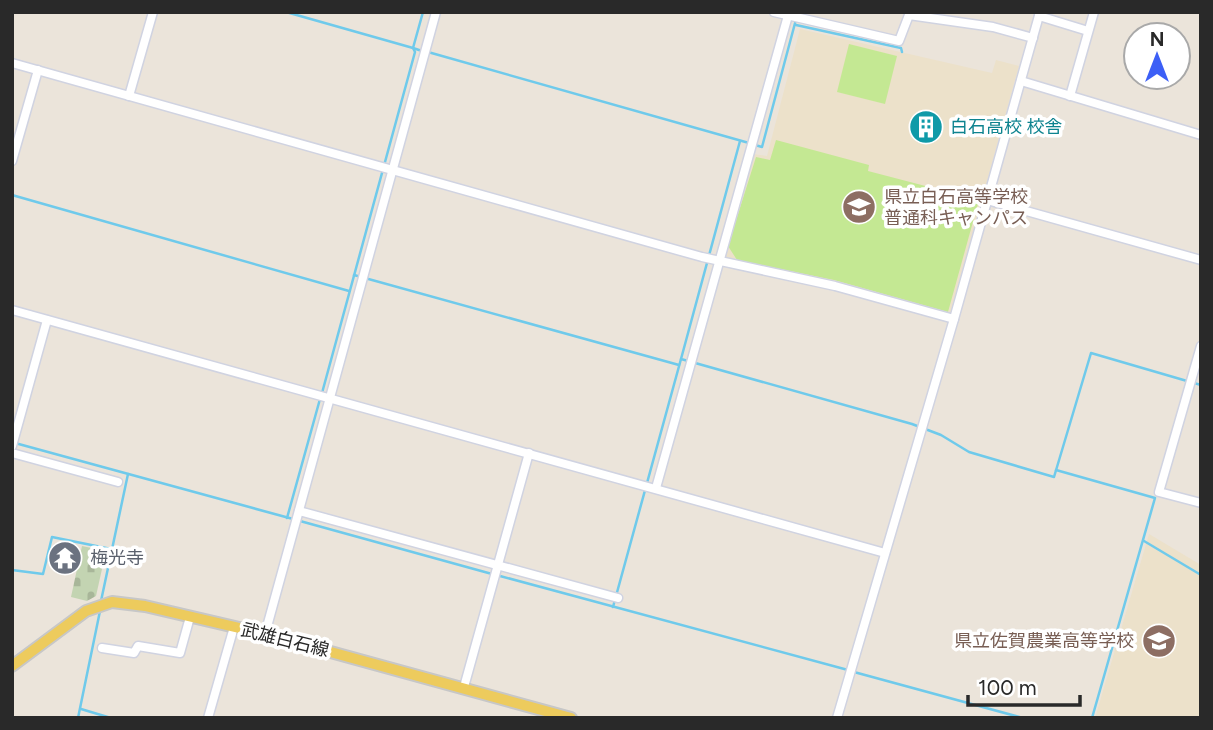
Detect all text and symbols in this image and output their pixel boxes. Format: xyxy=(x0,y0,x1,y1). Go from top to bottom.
north arrow xyxy=(1122,21,1192,91)
text: N xyxy=(1150,28,1164,51)
building icon: 白石高校 校舎 xyxy=(907,108,945,146)
place label: 白石高校 校舎 xyxy=(950,116,1062,138)
place label: 県立白石高等学校 普通科キャンパス xyxy=(884,186,1028,229)
school or university icon: 県立白石高等学校 普通科キャンパス xyxy=(840,188,878,226)
temple icon: 梅光寺 xyxy=(46,539,84,577)
place label: 梅光寺 xyxy=(90,547,144,569)
street label: 武雄白石線 xyxy=(239,618,331,662)
school or university icon: 県立佐賀農業高等学校 xyxy=(1140,622,1178,660)
place label: 県立佐賀農業高等学校 xyxy=(954,630,1134,652)
scale bar xyxy=(968,664,1080,708)
text: 100 m xyxy=(978,675,1037,700)

